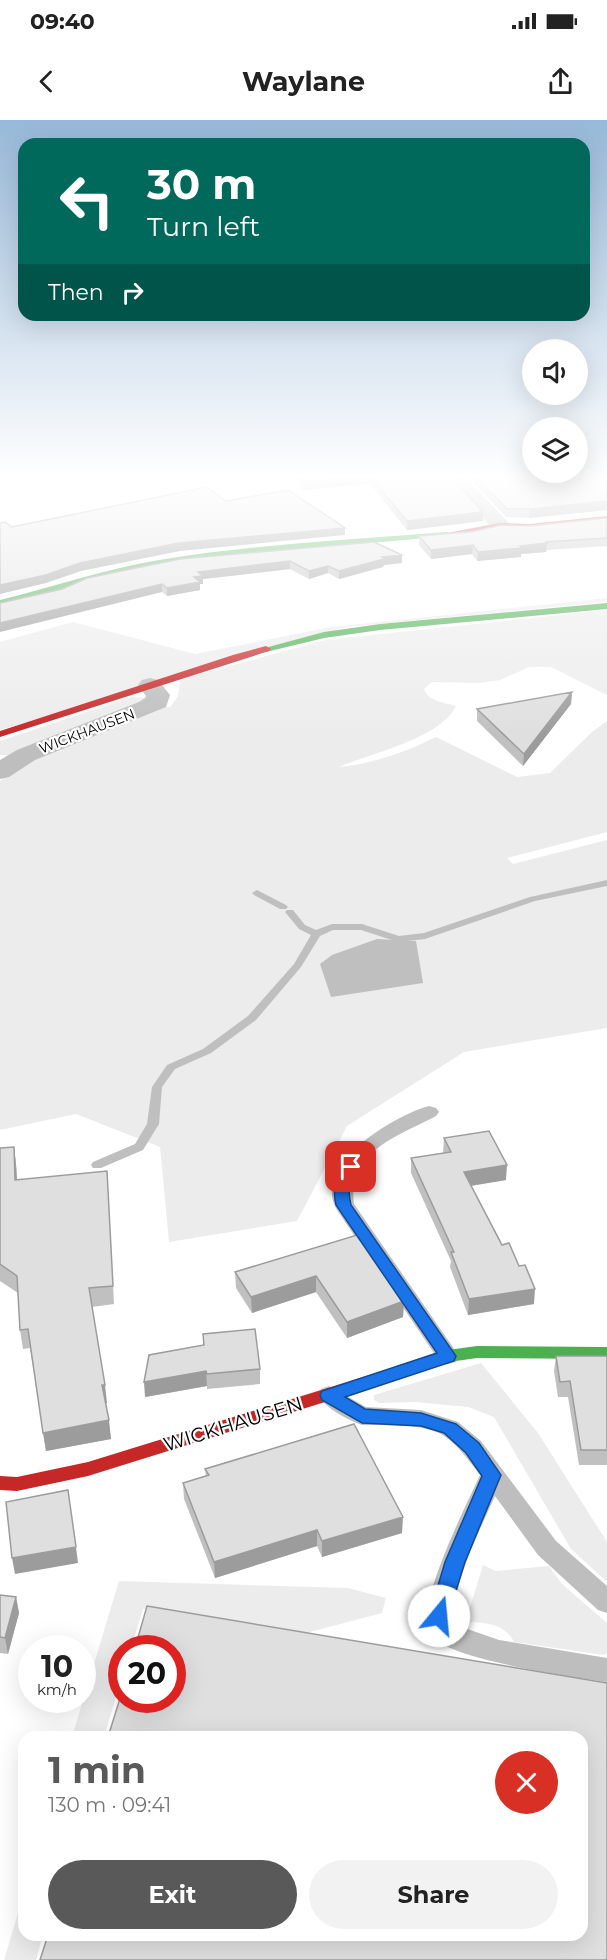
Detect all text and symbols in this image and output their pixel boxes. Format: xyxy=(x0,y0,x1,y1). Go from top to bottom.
text: 09:40 xyxy=(30,8,95,35)
icon: back xyxy=(30,65,63,98)
text: Waylane xyxy=(242,65,365,98)
icon: share xyxy=(544,65,577,98)
text: 30 m xyxy=(147,158,256,210)
icon: left xyxy=(48,162,126,240)
text: Turn left xyxy=(147,210,260,243)
icon: right xyxy=(116,276,149,309)
text: Then xyxy=(48,279,104,306)
map controls xyxy=(522,339,588,483)
button: sound xyxy=(522,339,588,405)
button: layers xyxy=(522,417,588,483)
street label: WICKHAUSEN xyxy=(37,704,137,758)
pin xyxy=(325,1141,376,1192)
icon: arrive xyxy=(334,1150,367,1183)
street label: WICKHAUSEN xyxy=(160,1391,306,1457)
position arrow xyxy=(407,1584,471,1648)
speed limit sign: 20 xyxy=(108,1635,186,1713)
text: 10 xyxy=(41,1648,73,1685)
text: km/h xyxy=(37,1680,77,1699)
text: 1 min xyxy=(48,1748,146,1792)
button: close xyxy=(495,1751,558,1814)
text: 130 m · 09:41 xyxy=(48,1793,171,1817)
button: Exit xyxy=(48,1860,297,1929)
button: Share xyxy=(309,1860,558,1929)

